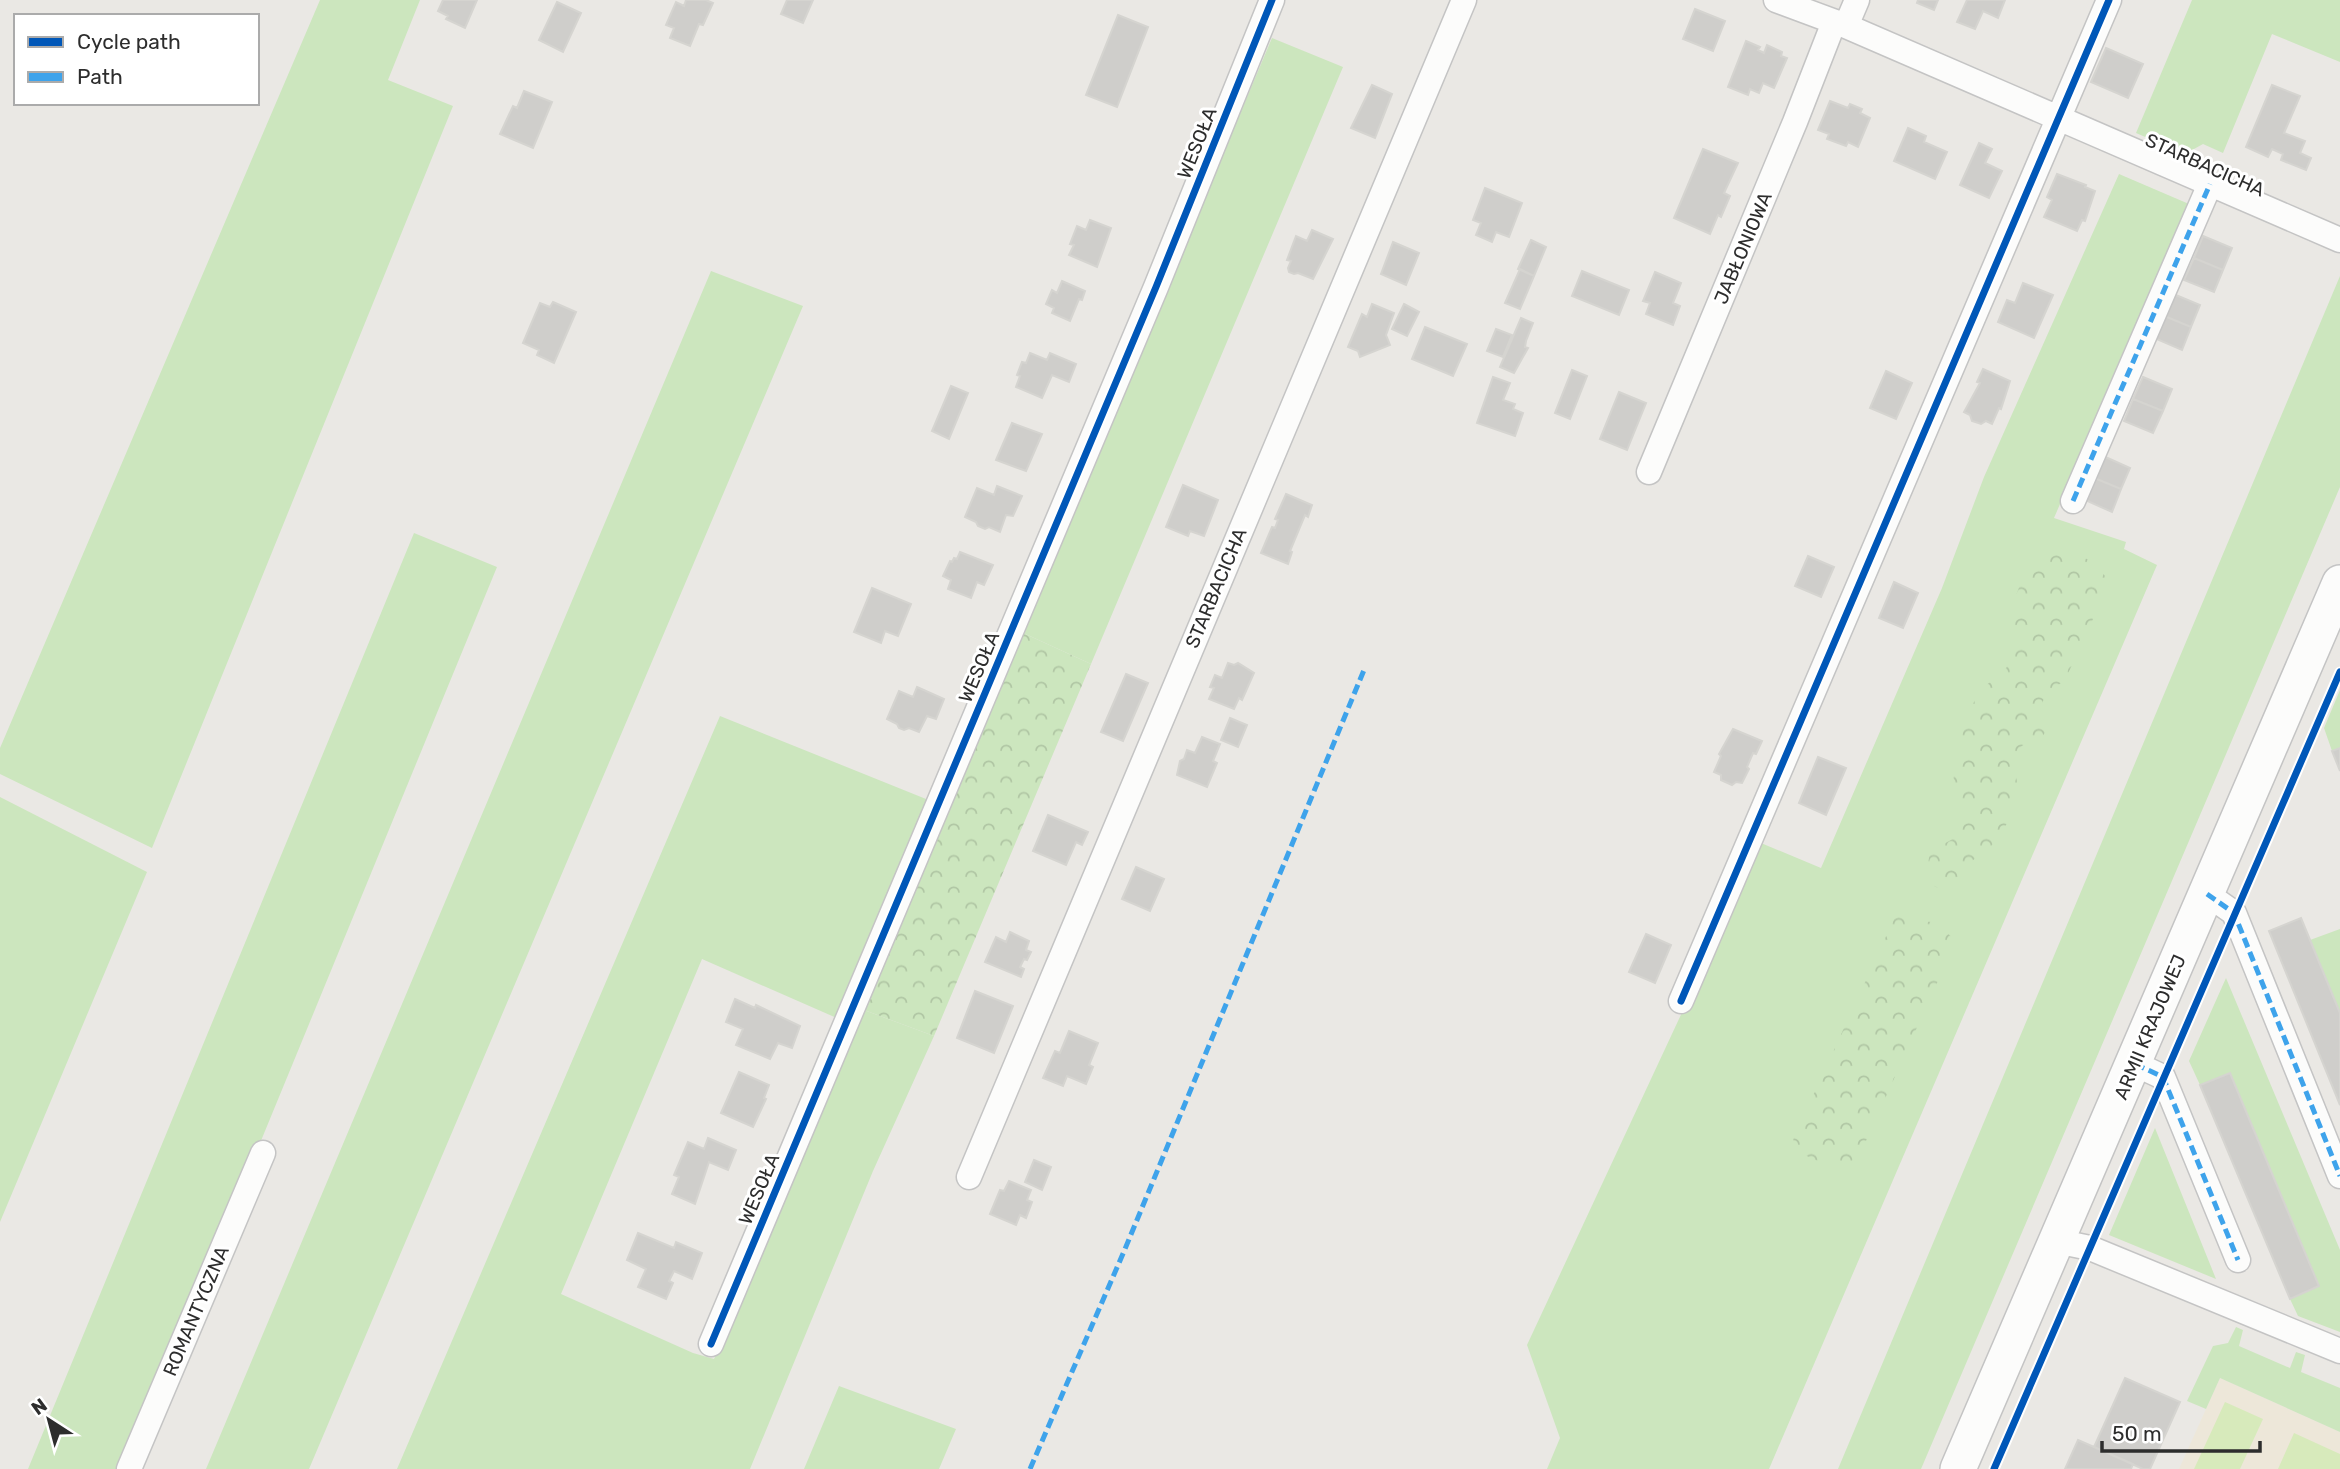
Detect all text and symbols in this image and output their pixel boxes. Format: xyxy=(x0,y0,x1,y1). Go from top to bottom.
legend xyxy=(14,14,259,105)
text: Cycle path xyxy=(77,29,181,54)
text: Path xyxy=(77,64,123,89)
street label: WESOŁA xyxy=(1172,104,1222,182)
street label: STARBACICHA xyxy=(2142,128,2269,202)
street label: JABŁONIOWA xyxy=(1709,188,1777,307)
street label: STARBACICHA xyxy=(1180,524,1252,652)
street label: WESOŁA xyxy=(954,628,1004,706)
street label: ARMII KRAJOWEJ xyxy=(2109,951,2191,1103)
street label: WESOŁA xyxy=(734,1150,784,1228)
street label: ROMANTYCZNA xyxy=(158,1242,234,1379)
north arrow xyxy=(14,1385,84,1455)
text: N xyxy=(27,1393,52,1420)
scale bar xyxy=(2102,1410,2260,1454)
text: 50 m xyxy=(2112,1421,2162,1446)

